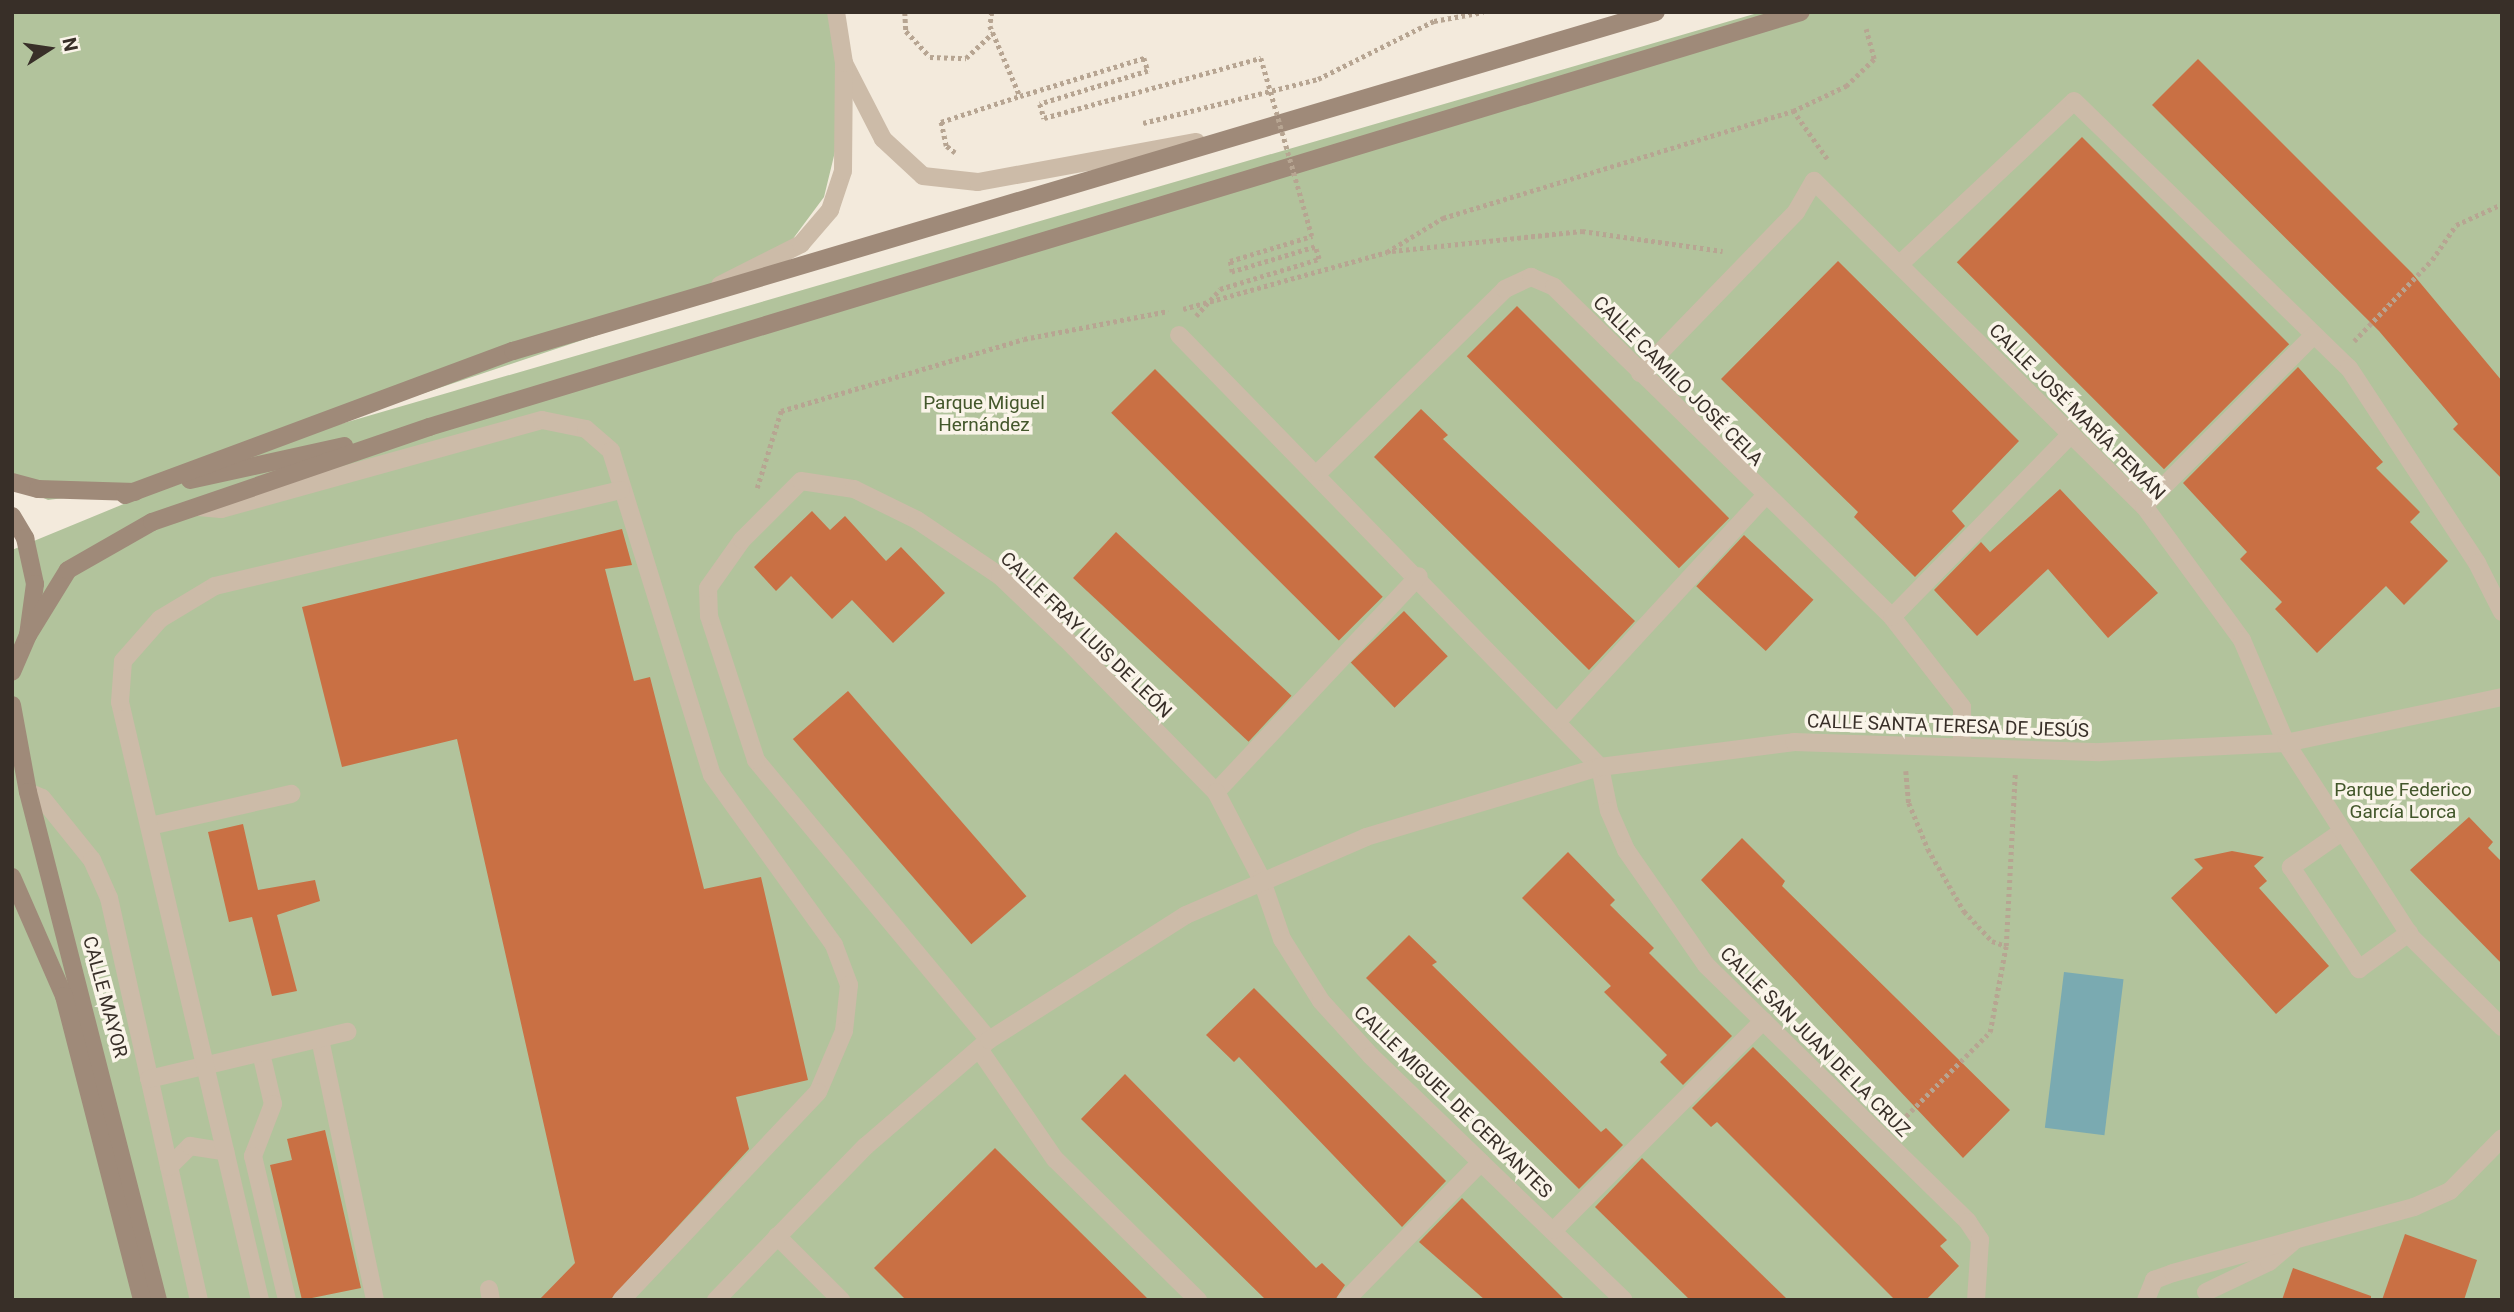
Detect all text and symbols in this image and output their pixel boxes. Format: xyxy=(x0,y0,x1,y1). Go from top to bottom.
north arrow xyxy=(14,14,84,84)
text: N xyxy=(57,36,83,53)
street label: CALLE CAMILO JOSÉ CELA xyxy=(1588,291,1768,471)
street label: CALLE JOSÉ MARÍA PEMÁN xyxy=(1984,319,2170,505)
park label: Parque Miguel Hernández xyxy=(923,392,1045,436)
street label: CALLE FRAY LUIS DE LEÓN xyxy=(996,547,1176,723)
street label: CALLE SANTA TERESA DE JESÚS xyxy=(1806,710,2090,742)
park label: Parque Federico García Lorca xyxy=(2334,779,2472,823)
street label: CALLE MAYOR xyxy=(78,934,132,1060)
street label: CALLE SAN JUAN DE LA CRUZ xyxy=(1715,942,1915,1142)
street label: CALLE MIGUEL DE CERVANTES xyxy=(1349,1001,1557,1203)

